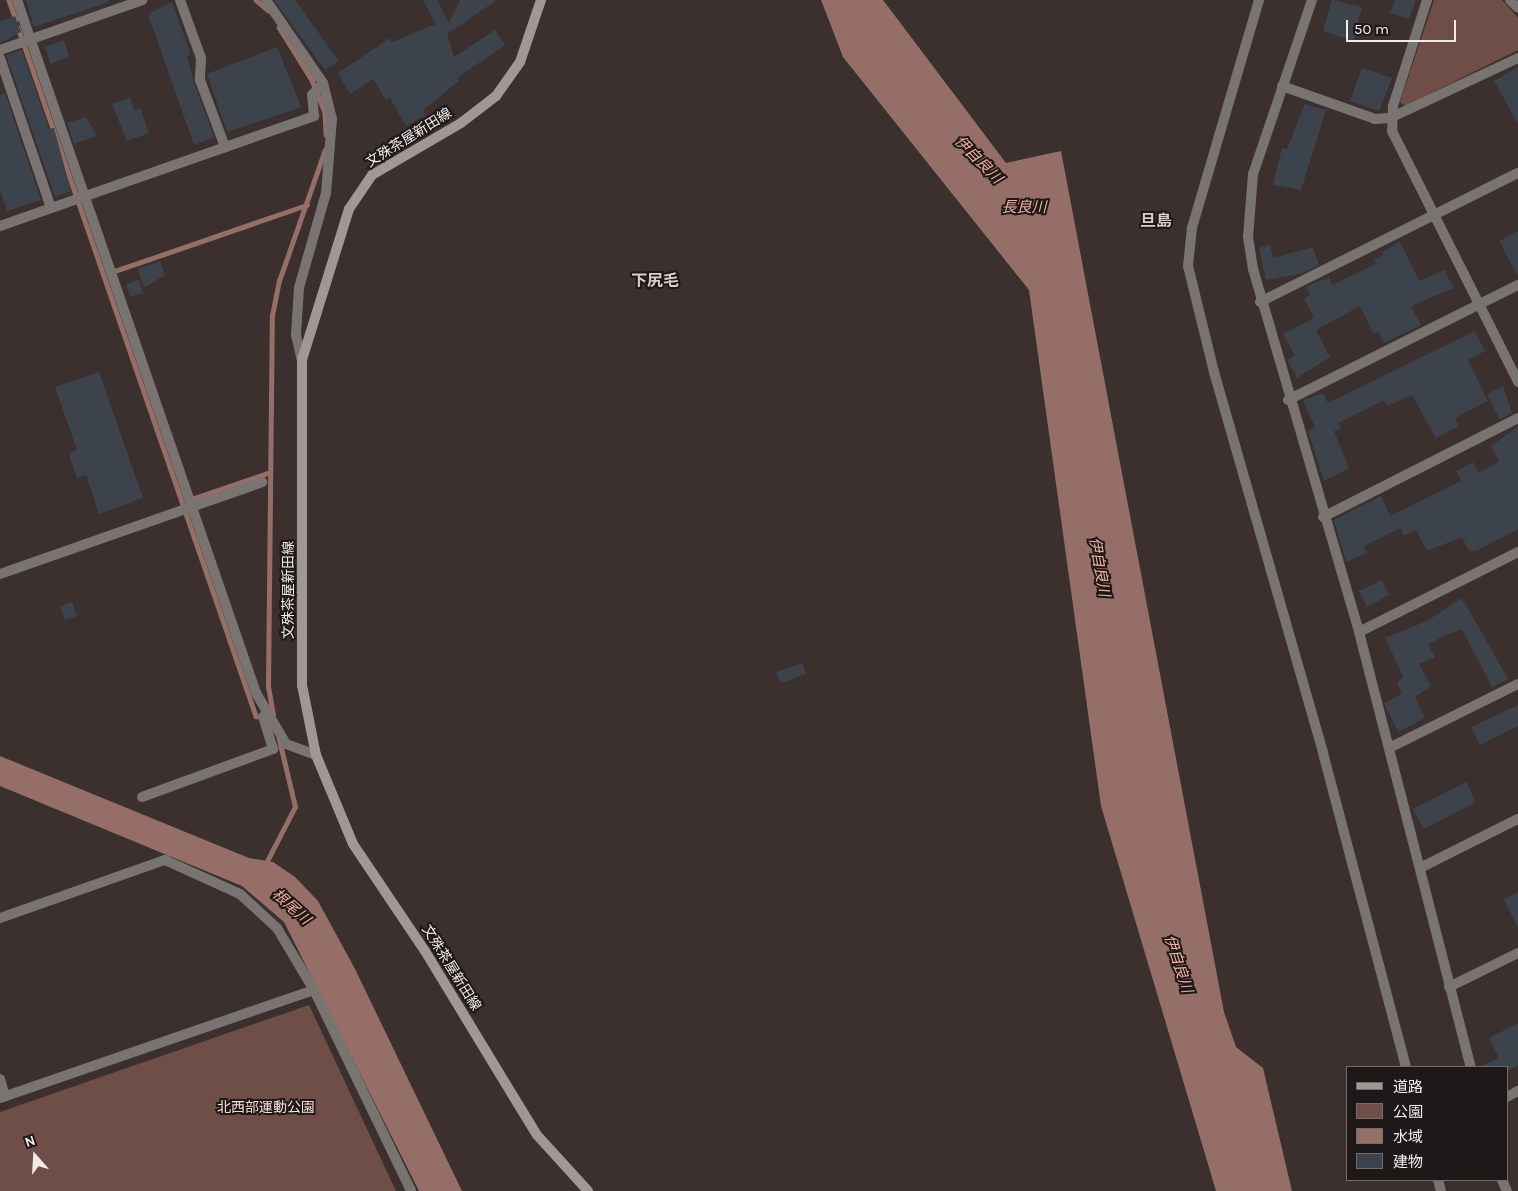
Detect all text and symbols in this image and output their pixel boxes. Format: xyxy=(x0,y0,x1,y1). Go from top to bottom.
scale bar xyxy=(1348,10,1458,42)
text: 50 m xyxy=(1354,20,1389,38)
street label: 文殊茶屋新田線 xyxy=(363,105,455,171)
water label: 伊自良川 xyxy=(950,132,1006,188)
water label: 長良川 xyxy=(1002,199,1046,217)
district label: 旦島 xyxy=(1140,211,1172,231)
district label: 下尻毛 xyxy=(631,271,679,291)
water label: 伊自良川 xyxy=(1085,536,1113,598)
street label: 文殊茶屋新田線 xyxy=(281,541,297,639)
water label: 根尾川 xyxy=(268,885,314,929)
street label: 文殊茶屋新田線 xyxy=(418,922,484,1014)
water label: 伊自良川 xyxy=(1160,933,1196,995)
legend xyxy=(1346,1066,1508,1181)
text: 道路 xyxy=(1393,1078,1423,1096)
park label: 北西部運動公園 xyxy=(217,1100,315,1116)
text: 公園 xyxy=(1393,1103,1423,1121)
text: 水域 xyxy=(1393,1128,1423,1146)
north arrow xyxy=(10,1131,60,1181)
text: N xyxy=(22,1132,37,1151)
text: 建物 xyxy=(1393,1153,1423,1171)

